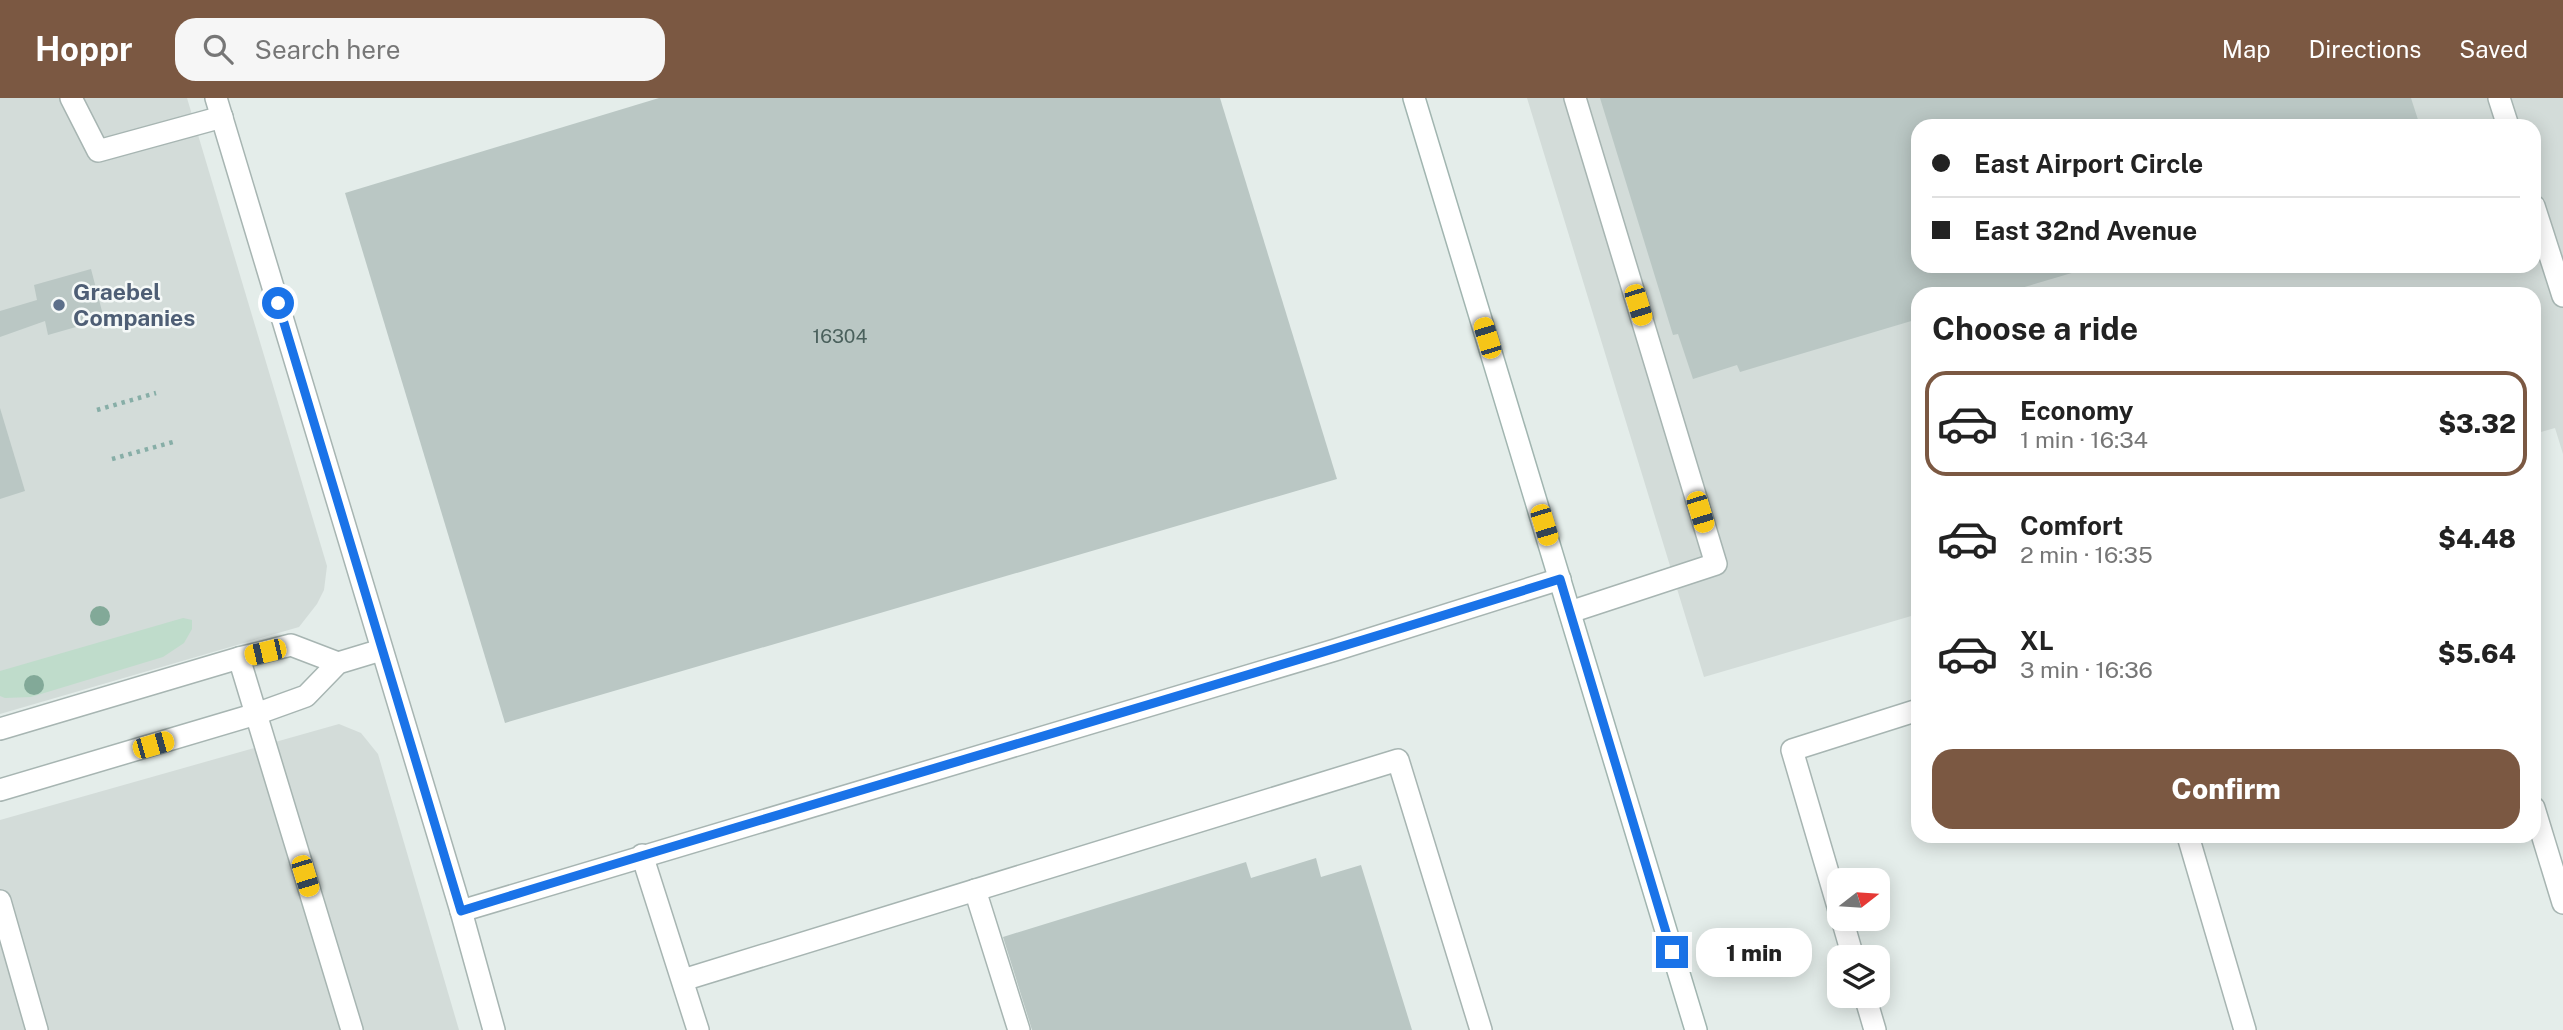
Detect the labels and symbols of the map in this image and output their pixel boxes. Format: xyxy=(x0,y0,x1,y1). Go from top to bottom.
place label: Graebel Companies xyxy=(73,278,195,331)
car xyxy=(1622,282,1655,328)
route start xyxy=(262,287,294,319)
marker: Graebel Companies xyxy=(51,297,67,313)
car xyxy=(1471,315,1504,361)
house number: 16304 xyxy=(813,325,867,347)
car xyxy=(1684,489,1717,535)
car xyxy=(1528,502,1561,548)
car xyxy=(243,637,288,667)
car xyxy=(130,729,177,761)
car xyxy=(289,853,322,899)
north arrow xyxy=(1827,868,1890,931)
callout: 1 min xyxy=(1696,928,1812,976)
route end xyxy=(1656,936,1688,968)

